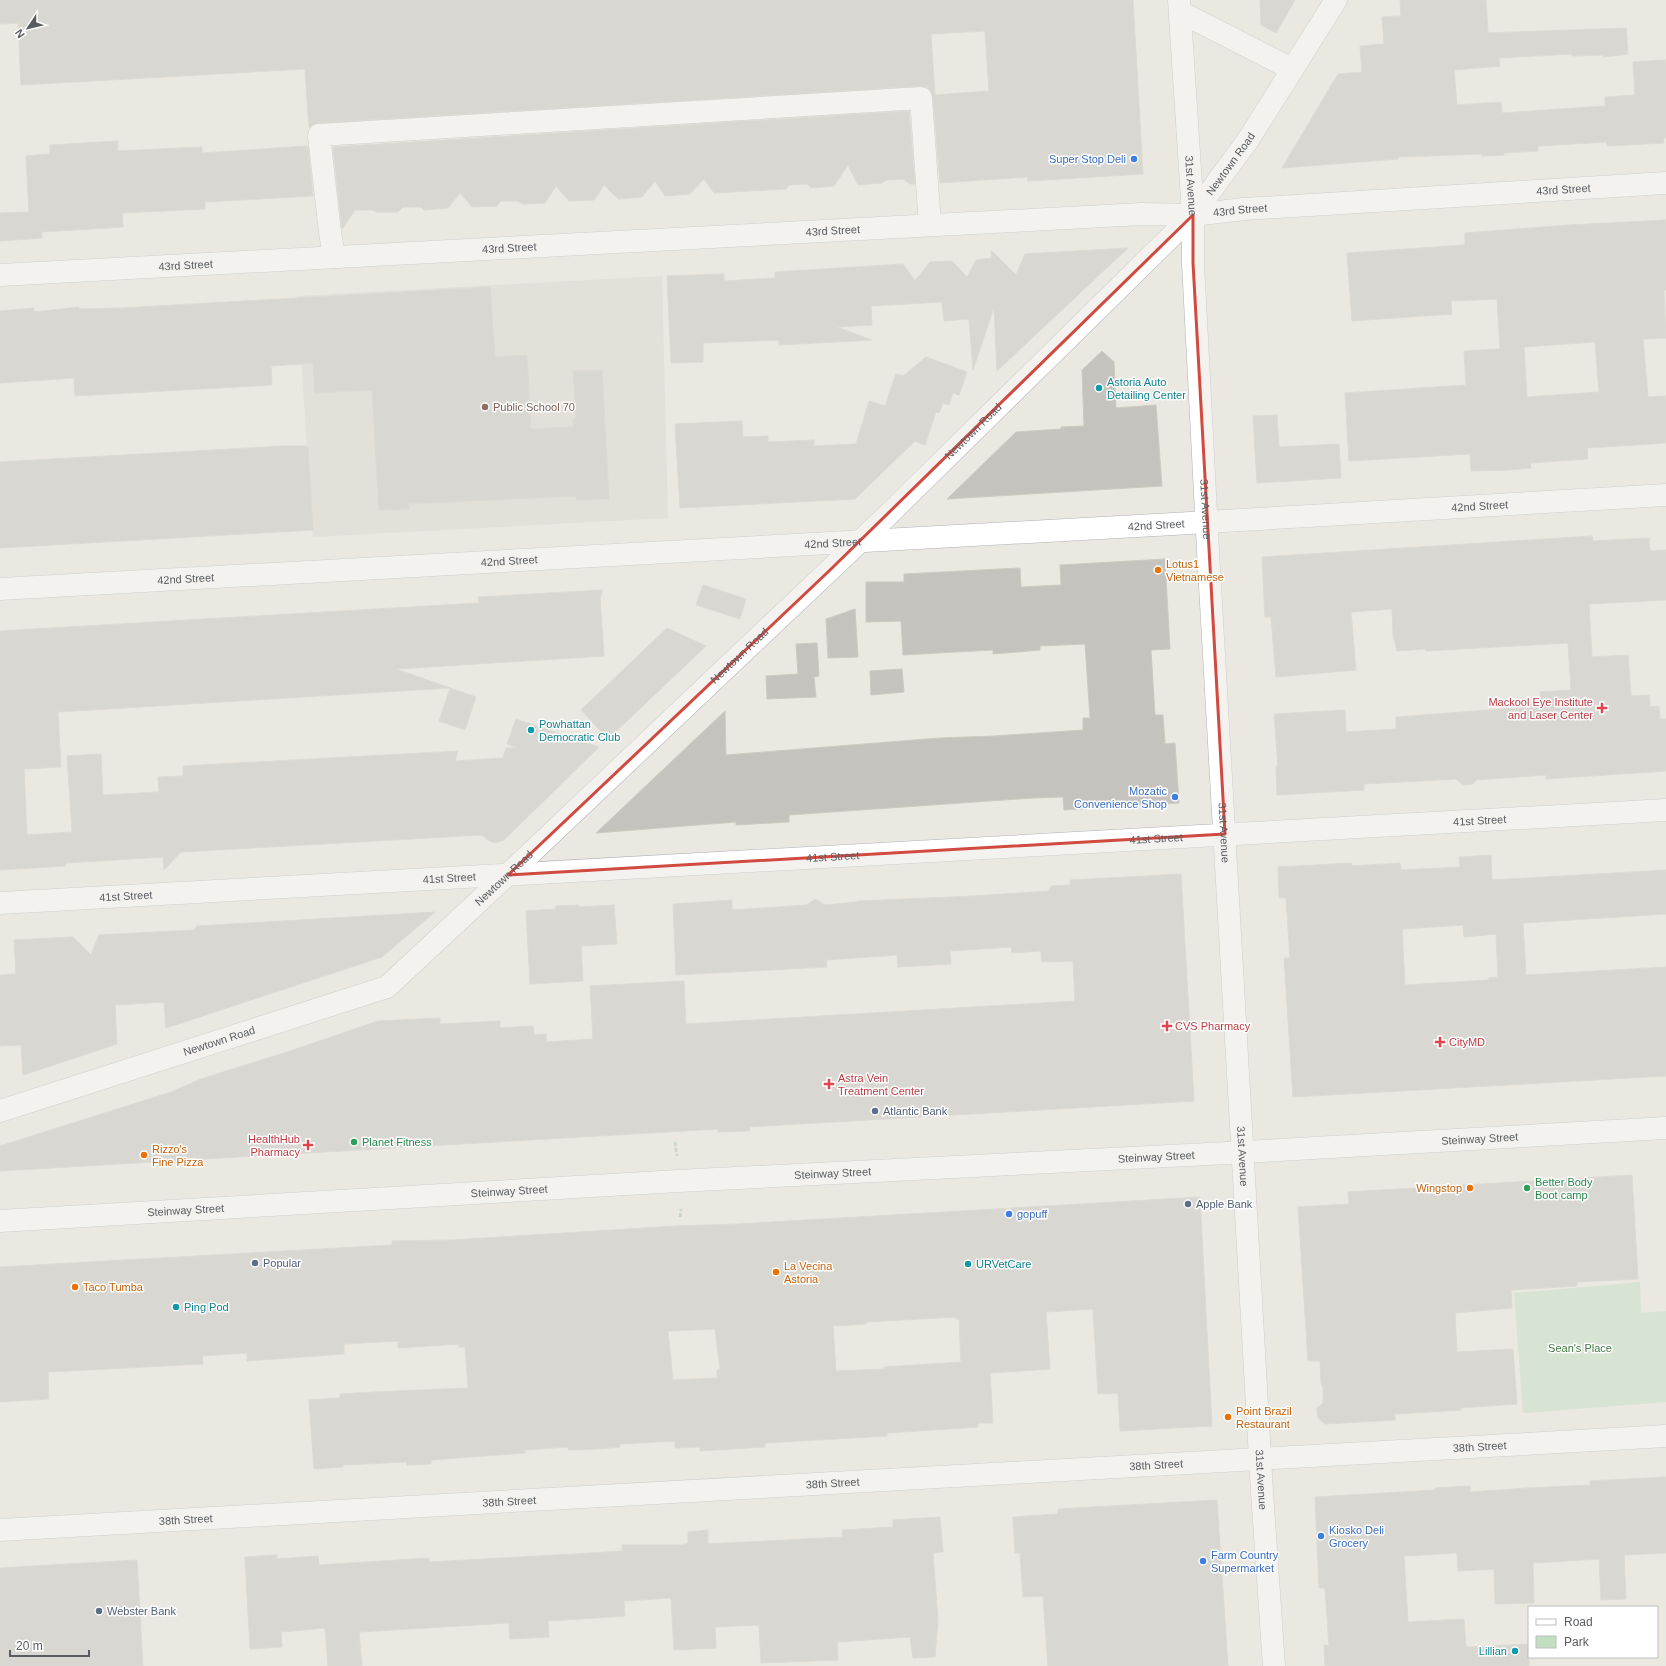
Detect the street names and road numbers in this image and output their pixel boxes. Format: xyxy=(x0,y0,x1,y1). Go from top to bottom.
street label: Newtown Road xyxy=(1204,130,1257,197)
street label: 31st Avenue xyxy=(1183,155,1199,216)
street label: 43rd Street xyxy=(1536,182,1591,197)
street label: 43rd Street xyxy=(1212,202,1268,219)
street label: 43rd Street xyxy=(805,223,860,238)
street label: 43rd Street xyxy=(482,240,537,255)
street label: 43rd Street xyxy=(158,258,213,273)
street label: Newtown Road xyxy=(942,401,1004,462)
street label: 31st Avenue xyxy=(1198,479,1213,540)
street label: 42nd Street xyxy=(1451,498,1508,514)
street label: 42nd Street xyxy=(1127,517,1185,532)
street label: 42nd Street xyxy=(804,535,861,550)
street label: 42nd Street xyxy=(480,553,538,568)
street label: 42nd Street xyxy=(157,571,214,586)
street label: Newtown Road xyxy=(708,626,770,686)
street label: 31st Avenue xyxy=(1216,802,1232,863)
street label: 41st Street xyxy=(1453,813,1507,828)
street label: 41st Street xyxy=(1129,831,1183,846)
street label: Newtown Road xyxy=(472,848,535,908)
street label: 41st Street xyxy=(806,849,860,864)
street label: 41st Street xyxy=(422,870,476,885)
street label: 41st Street xyxy=(99,889,153,903)
street label: Newtown Road xyxy=(182,1024,256,1058)
street label: 31st Avenue xyxy=(1235,1126,1250,1187)
street label: Steinway Street xyxy=(1441,1130,1519,1147)
street label: Steinway Street xyxy=(1117,1149,1195,1165)
street label: Steinway Street xyxy=(794,1165,871,1181)
street label: Steinway Street xyxy=(470,1183,548,1199)
street label: Steinway Street xyxy=(147,1202,225,1218)
street label: 38th Street xyxy=(1452,1439,1507,1454)
street label: 31st Avenue xyxy=(1254,1449,1269,1510)
street label: 38th Street xyxy=(1129,1457,1183,1472)
street label: 38th Street xyxy=(805,1476,860,1491)
street label: 38th Street xyxy=(482,1494,536,1509)
street label: 38th Street xyxy=(158,1512,213,1527)

